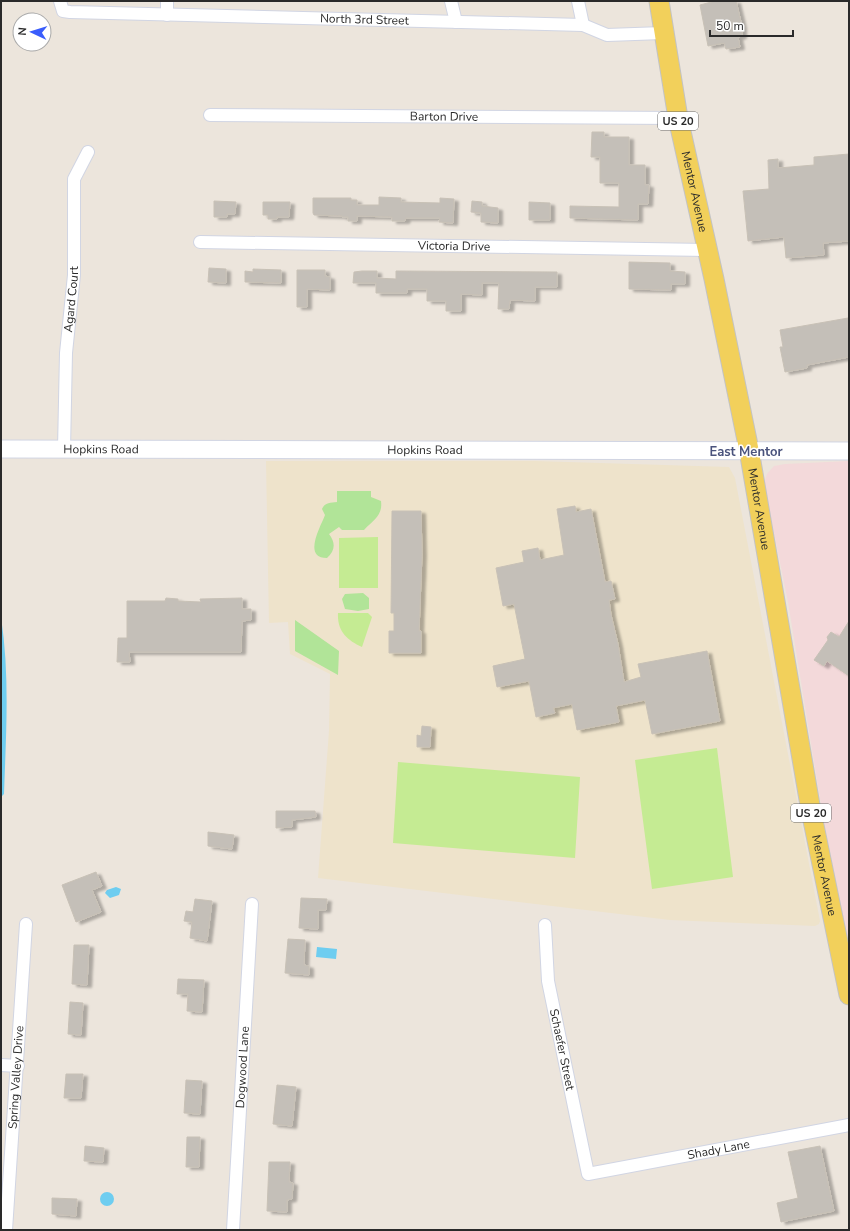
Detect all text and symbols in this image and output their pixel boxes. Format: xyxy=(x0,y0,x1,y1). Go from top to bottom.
street label: North 3rd Street xyxy=(320,10,410,29)
north arrow xyxy=(12,12,52,52)
scale bar xyxy=(710,12,793,38)
text: 50 m xyxy=(716,18,744,34)
text: N xyxy=(15,27,30,36)
street label: Barton Drive xyxy=(410,108,478,125)
road number: US 20 xyxy=(658,112,698,130)
street label: Mentor Avenue xyxy=(678,150,711,234)
street label: Victoria Drive xyxy=(417,237,490,255)
street label: Agard Court xyxy=(60,265,82,333)
street label: Hopkins Road xyxy=(63,441,139,457)
street label: Hopkins Road xyxy=(387,442,463,458)
district label: East Mentor xyxy=(709,443,783,461)
street label: Mentor Avenue xyxy=(744,467,774,551)
road number: US 20 xyxy=(791,804,831,822)
street label: Mentor Avenue xyxy=(808,833,840,917)
street label: Schaefer Street xyxy=(546,1007,579,1092)
street label: Spring Valley Drive xyxy=(5,1025,27,1130)
street label: Dogwood Lane xyxy=(232,1026,253,1109)
street label: Shady Lane xyxy=(686,1136,751,1163)

